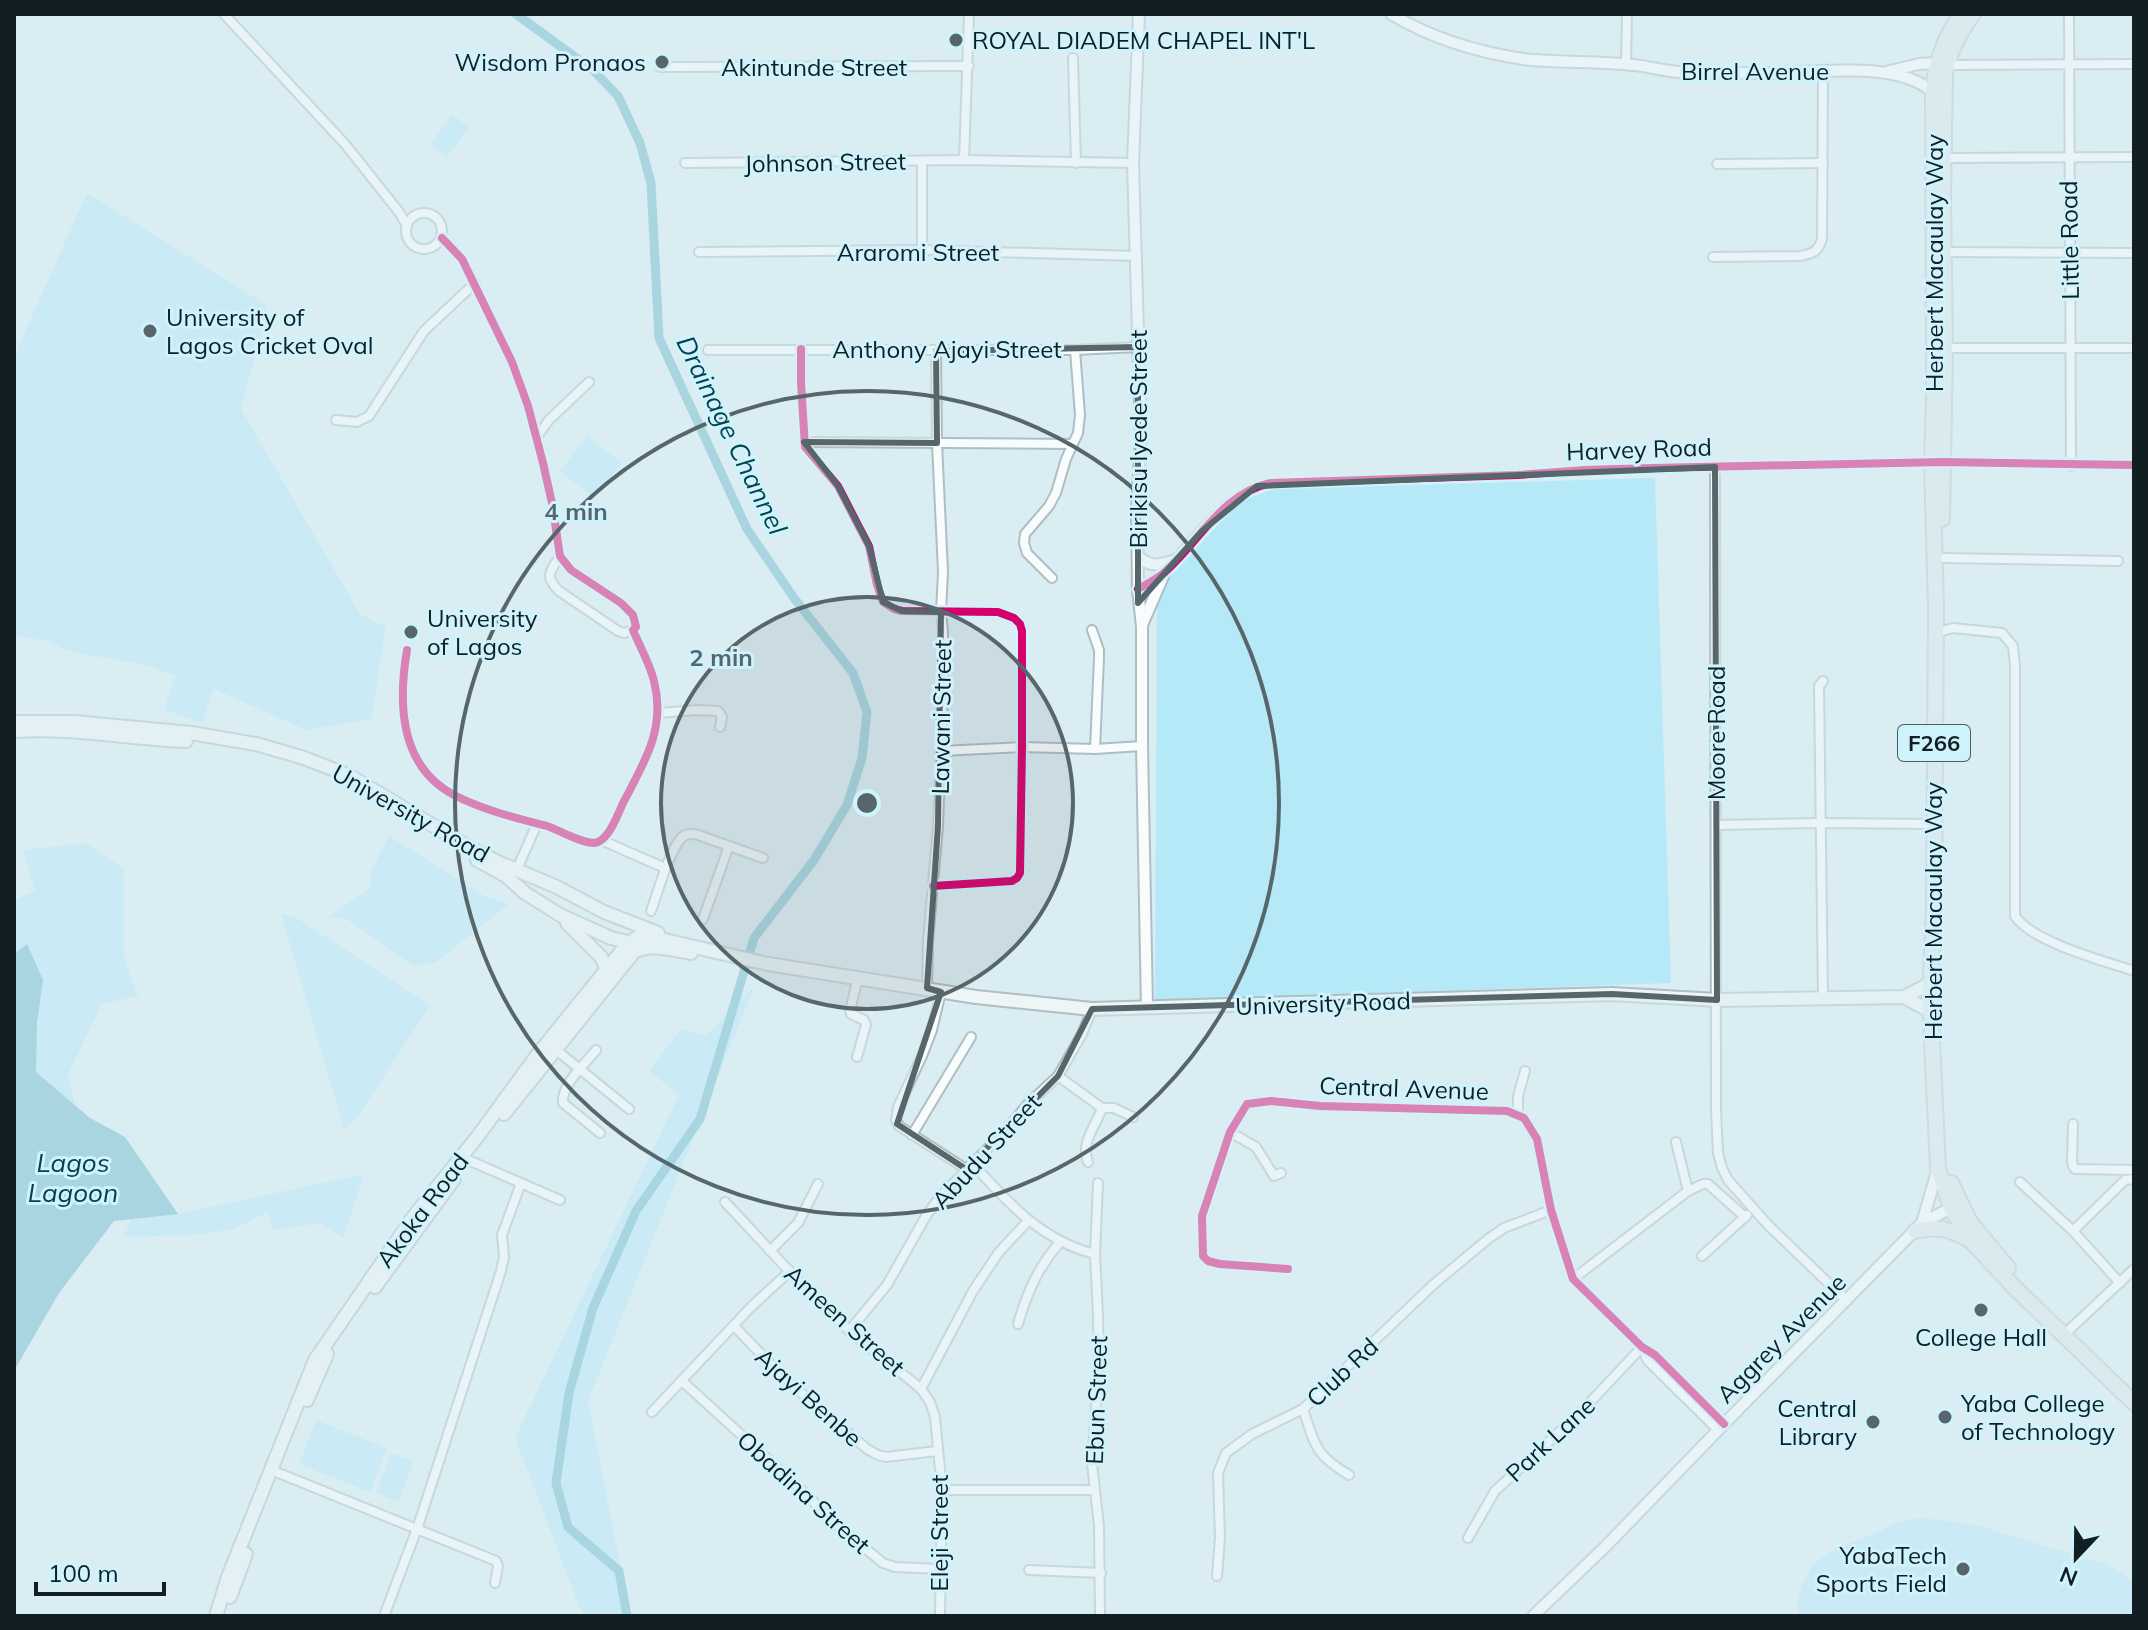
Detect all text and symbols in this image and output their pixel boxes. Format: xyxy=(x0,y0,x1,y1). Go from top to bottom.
place label: ROYAL DIADEM CHAPEL INT'L xyxy=(972,25,1315,55)
marker: ROYAL DIADEM CHAPEL INT'L xyxy=(947,31,965,49)
place label: Wisdom Pronaos xyxy=(455,47,646,77)
street label: Akintunde Street xyxy=(721,52,907,82)
marker: Wisdom Pronaos xyxy=(653,53,671,71)
street label: Birrel Avenue xyxy=(1681,56,1829,86)
street label: Herbert Macaulay Way xyxy=(1919,134,1949,392)
street label: Johnson Street xyxy=(744,146,906,178)
street label: Little Road xyxy=(2053,180,2085,300)
street label: Araromi Street xyxy=(837,237,999,267)
place label: University of Lagos Cricket Oval xyxy=(166,302,373,360)
marker: University of Lagos Cricket Oval xyxy=(141,322,159,340)
water label: Drainage Channel xyxy=(670,330,795,541)
street label: Birikisu Iyede Street xyxy=(1123,330,1153,548)
street label: Anthony Ajayi Street xyxy=(832,334,1062,364)
street label: Harvey Road xyxy=(1566,431,1712,467)
text: 4 min xyxy=(544,496,608,526)
place label: University of Lagos xyxy=(427,603,538,661)
marker: University of Lagos xyxy=(402,623,420,641)
street label: Lawani Street xyxy=(925,639,957,795)
text: 2 min xyxy=(689,642,753,672)
street label: Moore Road xyxy=(1701,666,1731,800)
road number: F266 xyxy=(1898,725,1970,761)
street label: University Road xyxy=(327,757,495,869)
street label: Herbert Macaulay Way xyxy=(1918,782,1948,1040)
centre of rings xyxy=(853,789,881,817)
street label: University Road xyxy=(1235,985,1411,1021)
street label: Central Avenue xyxy=(1319,1070,1489,1106)
street label: Abudu Street xyxy=(925,1087,1047,1215)
water label: Lagos Lagoon xyxy=(28,1146,118,1209)
street label: Akoka Road xyxy=(369,1147,475,1273)
street label: Ameen Street xyxy=(779,1258,911,1382)
street label: Aggrey Avenue xyxy=(1710,1267,1852,1409)
marker: College Hall xyxy=(1972,1301,1990,1319)
place label: College Hall xyxy=(1915,1322,2047,1352)
street label: Club Rd xyxy=(1300,1331,1384,1413)
street label: Ebun Street xyxy=(1079,1335,1113,1465)
street label: Ajayi Benbe xyxy=(749,1341,869,1453)
place label: Yaba College of Technology xyxy=(1960,1388,2115,1446)
street label: Park Lane xyxy=(1499,1390,1601,1488)
place label: Central Library xyxy=(1777,1393,1857,1451)
marker: Yaba College of Technology xyxy=(1936,1408,1954,1426)
marker: Central Library xyxy=(1864,1413,1882,1431)
street label: Obadina Street xyxy=(731,1424,877,1560)
street label: Eleji Street xyxy=(924,1475,954,1591)
north arrow xyxy=(2036,1518,2116,1598)
place label: YabaTech Sports Field xyxy=(1816,1540,1947,1598)
scale bar xyxy=(36,1546,164,1596)
text: 100 m xyxy=(48,1558,119,1588)
marker: YabaTech Sports Field xyxy=(1954,1560,1972,1578)
text: N xyxy=(2056,1560,2081,1593)

